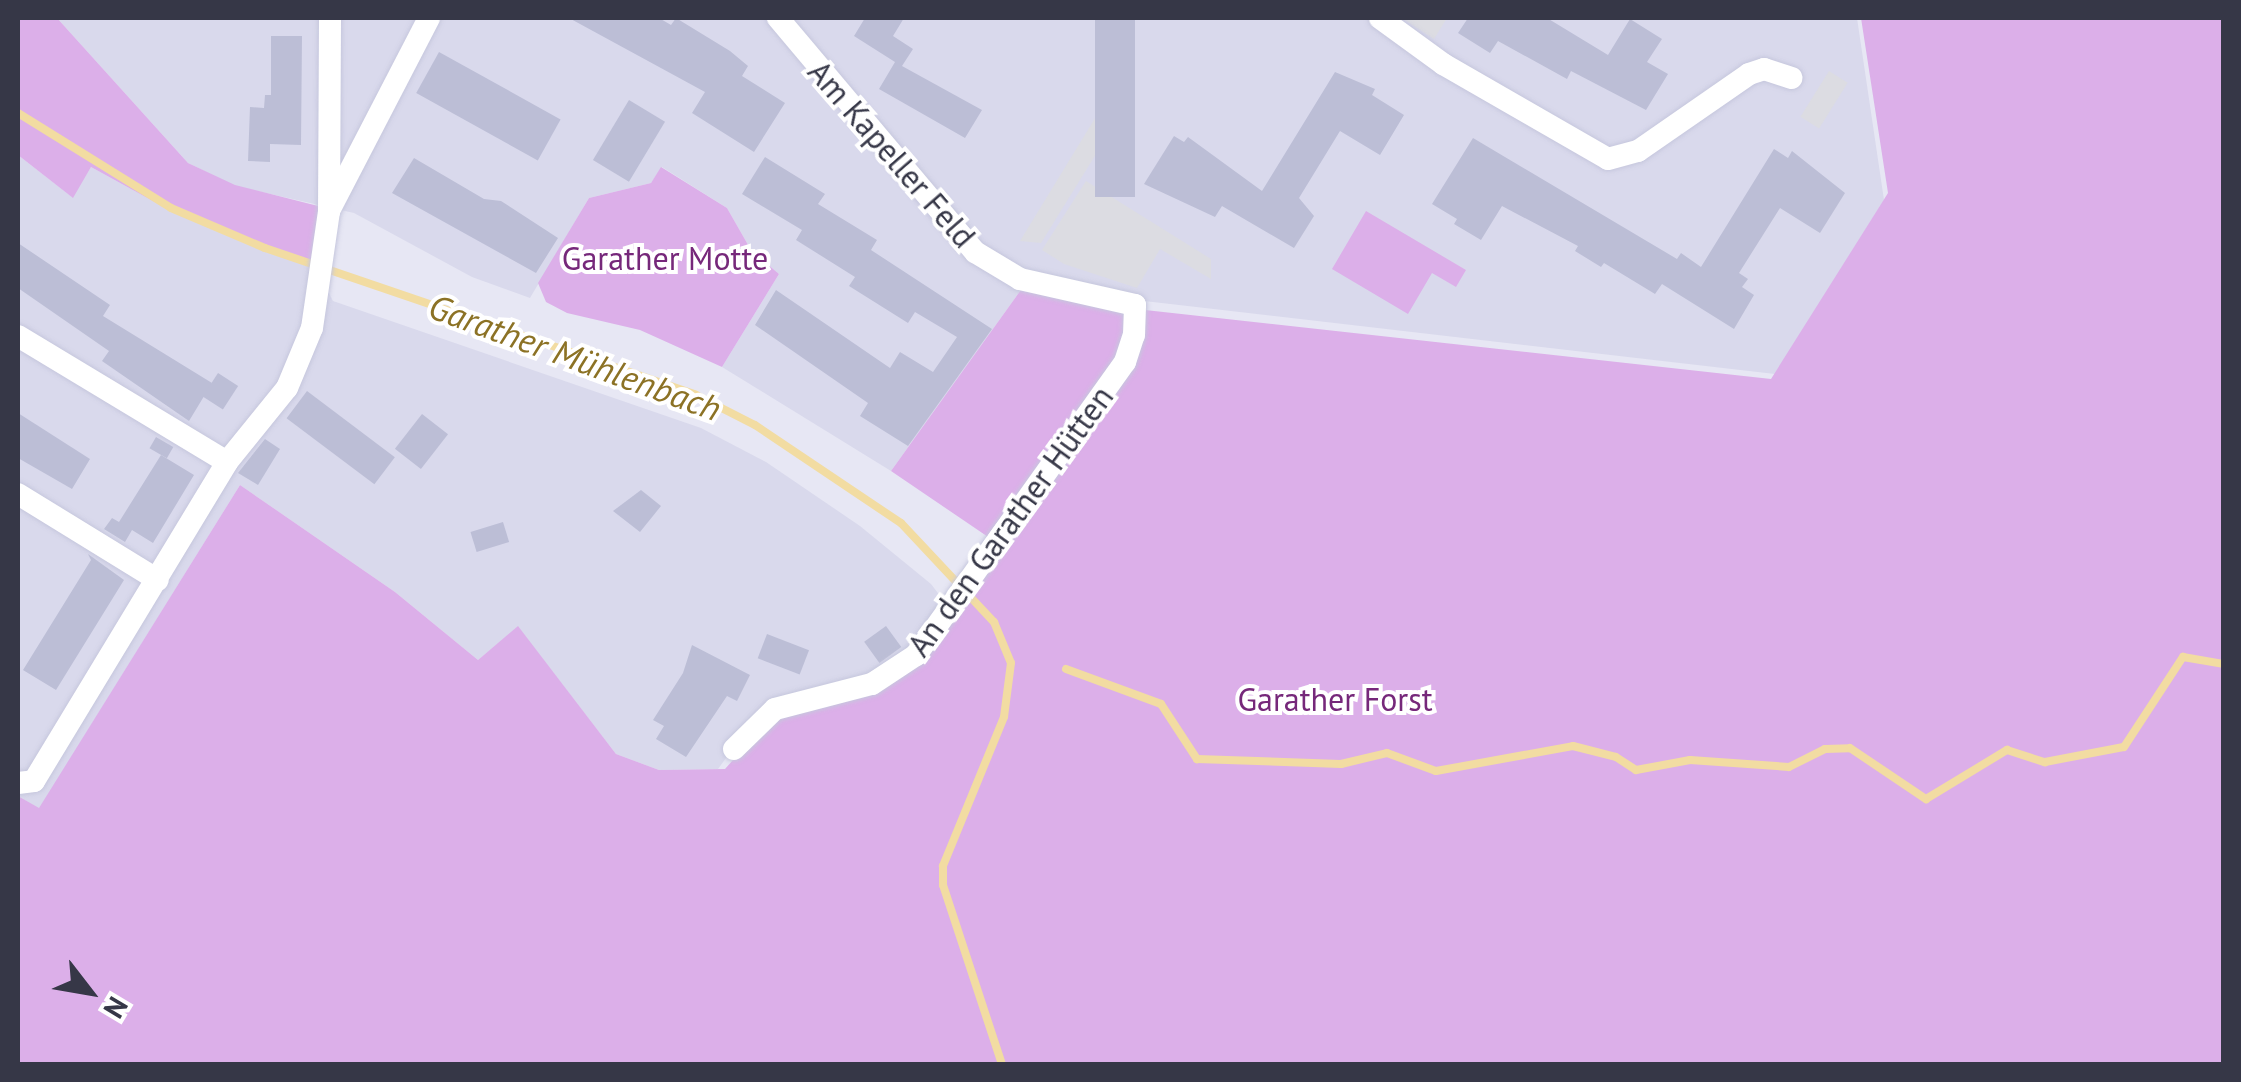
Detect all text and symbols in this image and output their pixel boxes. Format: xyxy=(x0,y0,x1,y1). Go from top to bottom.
street label: Am Kapeller Feld xyxy=(800,53,984,255)
park label: Garather Motte xyxy=(562,239,768,277)
water label: Garather Mühlenbach xyxy=(423,285,727,429)
street label: An den Garather Hütten xyxy=(899,378,1121,664)
park label: Garather Forst xyxy=(1237,680,1433,718)
north arrow xyxy=(40,942,140,1042)
text: N xyxy=(96,990,137,1025)

